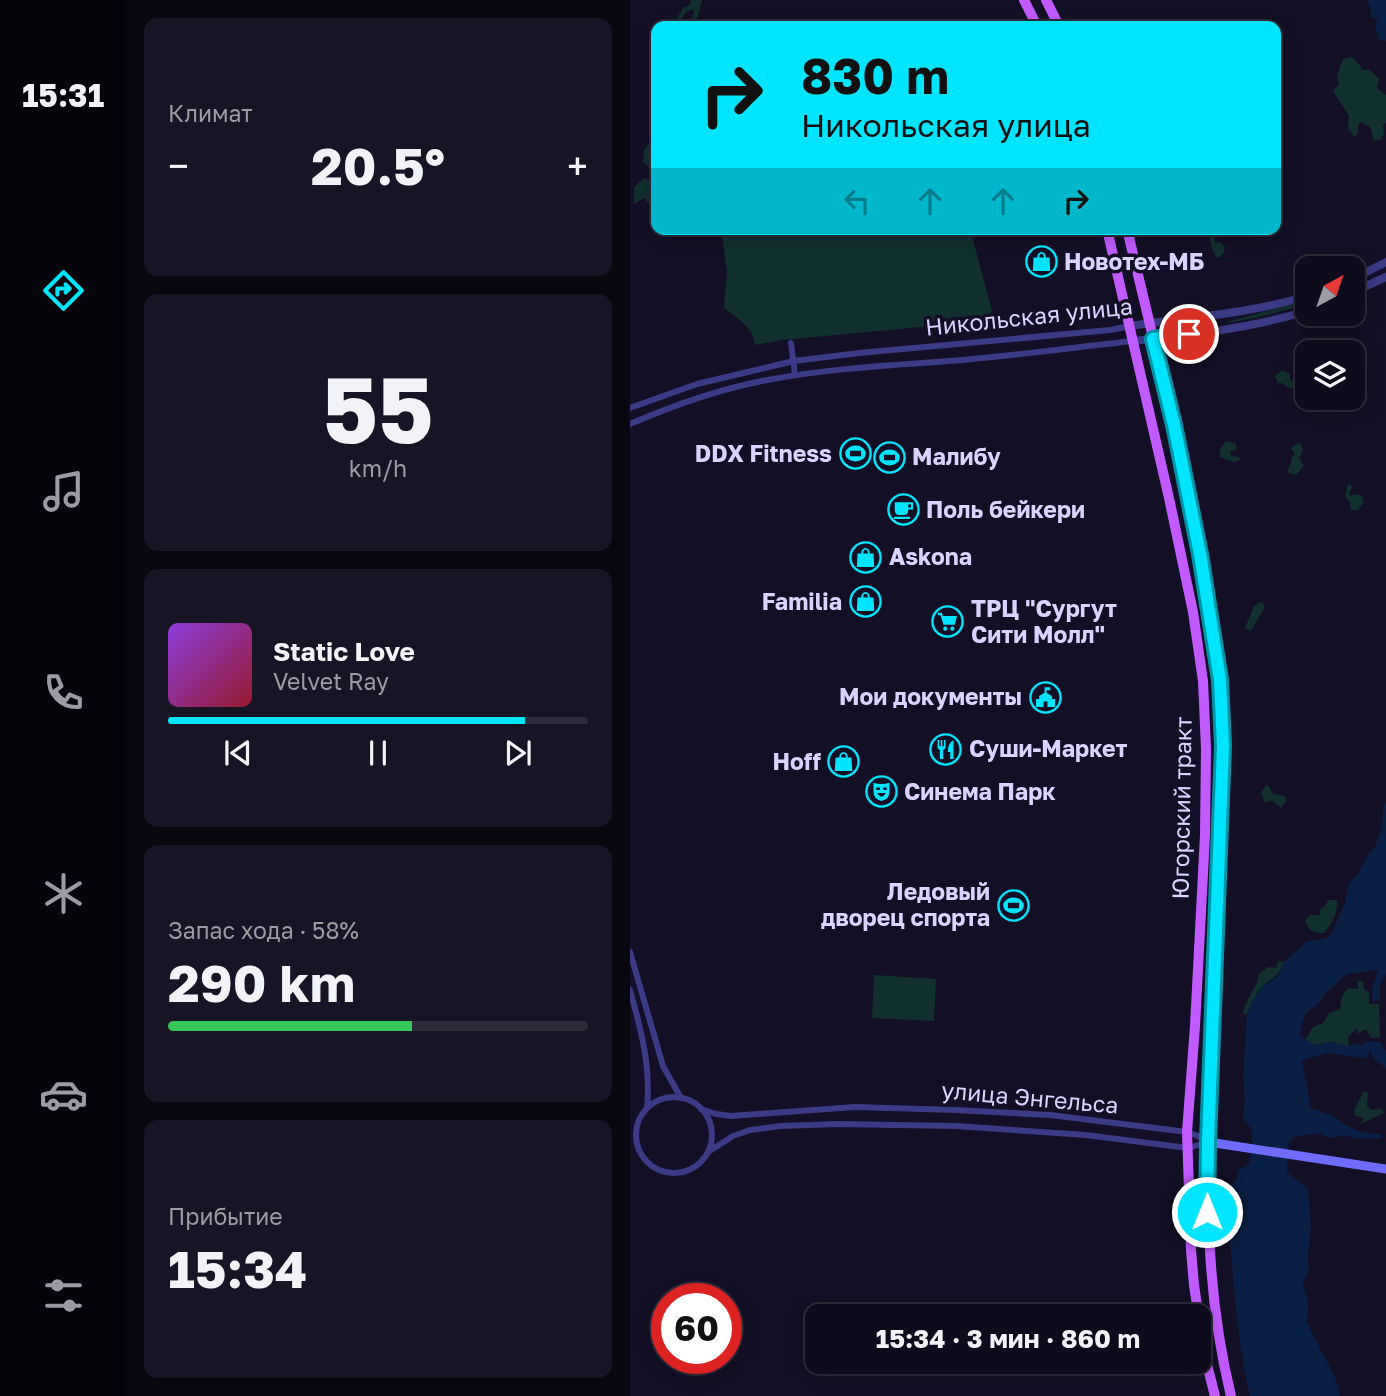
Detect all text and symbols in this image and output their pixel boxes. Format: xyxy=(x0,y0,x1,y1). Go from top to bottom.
text: 830 m xyxy=(801,46,949,105)
icon: right xyxy=(686,49,777,140)
text: 15:31 xyxy=(22,76,104,114)
text: Климат xyxy=(168,99,253,127)
text: Никольская улица xyxy=(801,106,1091,144)
text: 20.5° xyxy=(311,134,445,196)
text: − xyxy=(168,143,189,188)
text: + xyxy=(567,143,588,188)
icon: left xyxy=(838,182,876,220)
icon: ahead xyxy=(911,182,949,220)
icon: ahead xyxy=(984,182,1022,220)
icon: right xyxy=(1057,182,1095,220)
shop icon: Новотех-МБ xyxy=(1024,245,1058,279)
place label: Новотех-МБ xyxy=(1064,247,1204,275)
north arrow xyxy=(1295,256,1365,326)
map controls xyxy=(1295,256,1365,410)
icon: directions xyxy=(39,266,88,315)
street label: Никольская улица xyxy=(924,291,1134,341)
pin xyxy=(1159,304,1219,364)
icon: arrive xyxy=(1170,315,1208,353)
button: layers xyxy=(1295,340,1365,410)
text: 55 xyxy=(322,354,434,463)
sports icon: DDX Fitness xyxy=(838,437,872,471)
place label: DDX Fitness xyxy=(695,439,832,467)
sports icon: Малибу xyxy=(872,440,906,474)
place label: Малибу xyxy=(912,442,1001,470)
text: km/h xyxy=(349,454,407,482)
icon: music xyxy=(39,467,88,516)
cafe icon: Поль бейкери xyxy=(886,493,920,527)
place label: Поль бейкери xyxy=(926,495,1085,523)
shop icon: Askona xyxy=(849,540,883,574)
place label: Askona xyxy=(889,542,972,570)
shop icon: Familia xyxy=(848,585,882,619)
place label: Familia xyxy=(762,587,842,615)
place label: ТРЦ "Сургут Сити Молл" xyxy=(971,594,1117,648)
supermarket icon: ТРЦ "Сургут Сити Молл" xyxy=(931,605,965,639)
text: Static Love xyxy=(273,636,415,667)
text: Velvet Ray xyxy=(273,667,389,695)
icon: phone xyxy=(39,668,88,717)
public building icon: Мои документы xyxy=(1028,680,1062,714)
place label: Мои документы xyxy=(839,682,1022,710)
street label: Югорский тракт xyxy=(1165,716,1197,900)
restaurant icon: Суши-Маркет xyxy=(929,732,963,766)
icon: previous xyxy=(219,734,257,772)
icon: pause xyxy=(359,734,397,772)
icon: next xyxy=(499,734,537,772)
place label: Суши-Маркет xyxy=(969,734,1127,762)
shop icon: Hoff xyxy=(827,745,861,779)
place label: Hoff xyxy=(773,747,822,775)
theatre icon: Синема Парк xyxy=(864,775,898,809)
place label: Синема Парк xyxy=(904,777,1056,805)
icon: climate xyxy=(39,869,88,918)
place label: Ледовый дворец спорта xyxy=(821,877,990,931)
sports icon: Ледовый дворец спорта xyxy=(996,888,1030,922)
text: Запас хода · 58% xyxy=(168,916,359,944)
text: 290 km xyxy=(168,951,355,1013)
icon: car xyxy=(39,1070,88,1119)
street label: улица Энгельса xyxy=(940,1075,1120,1119)
position arrow xyxy=(1170,1175,1244,1249)
text: Прибытие xyxy=(168,1202,283,1230)
text: 15:34 xyxy=(168,1237,307,1299)
icon: filters xyxy=(39,1271,88,1320)
speed limit sign: 60 xyxy=(651,1283,742,1374)
text: 15:34 · 3 мин · 860 m xyxy=(876,1323,1140,1354)

